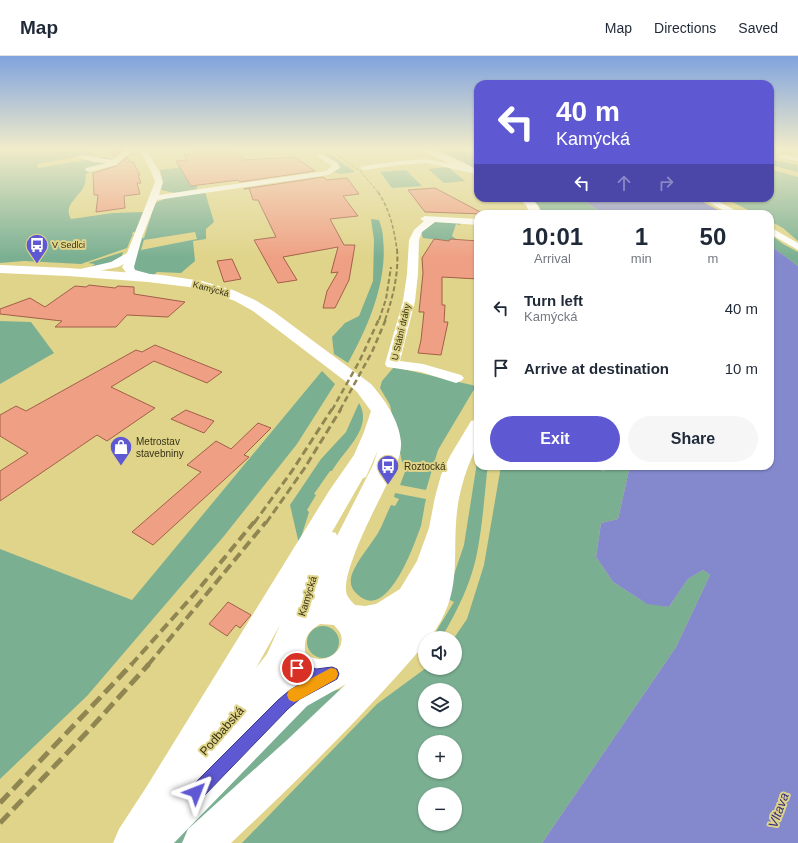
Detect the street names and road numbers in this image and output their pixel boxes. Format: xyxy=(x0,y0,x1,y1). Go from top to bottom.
street label: Kamýcká xyxy=(192,279,230,299)
street label: U Státní dráhy xyxy=(390,302,412,361)
street label: Kamýcká xyxy=(296,574,319,617)
street label: Podbabská xyxy=(197,704,247,758)

